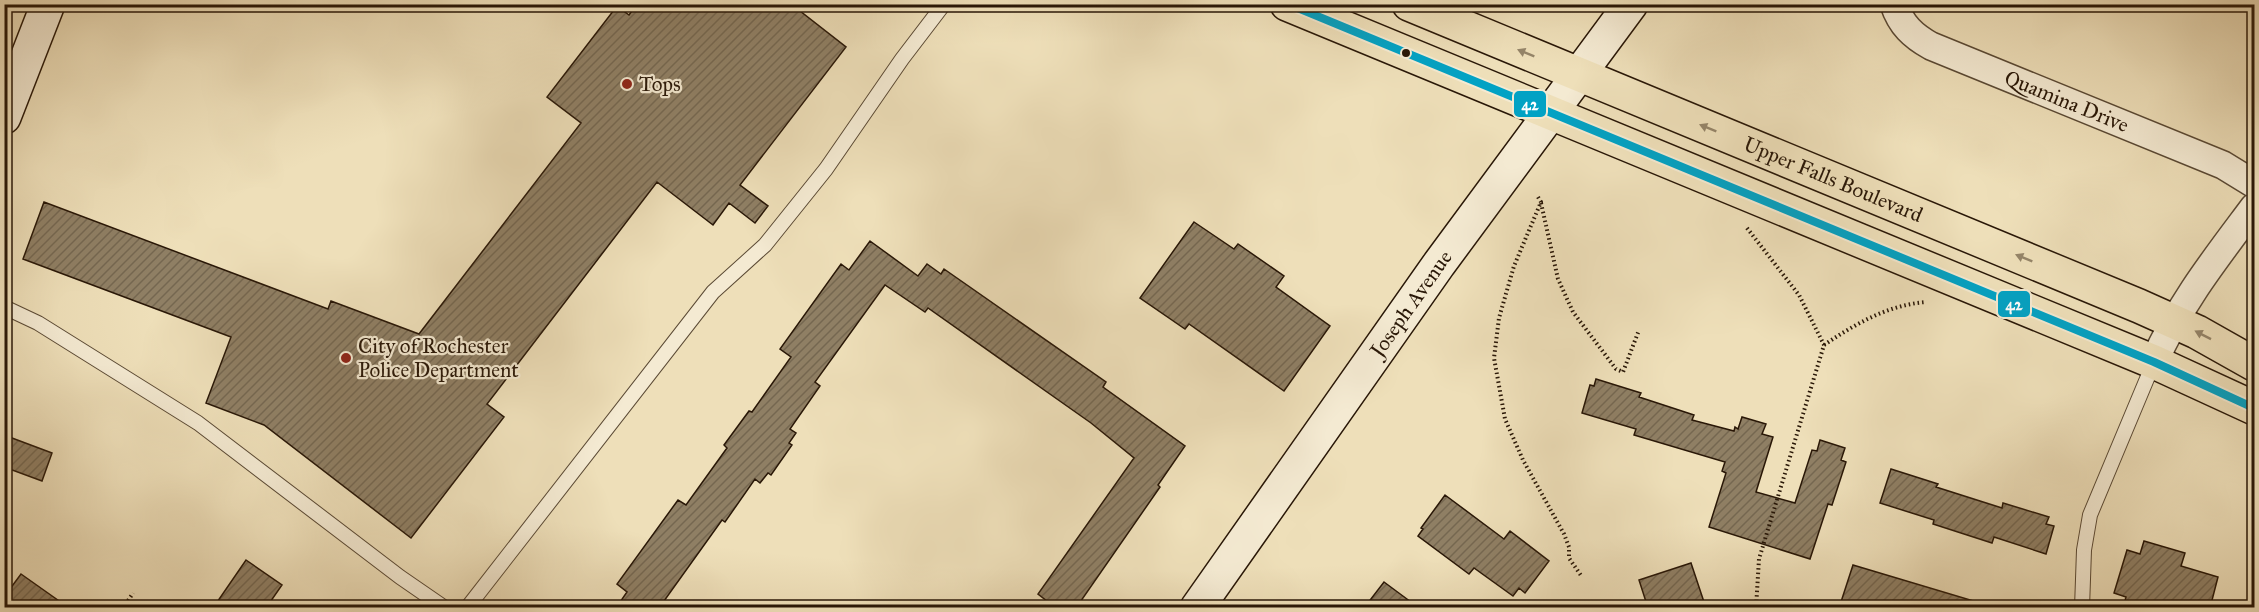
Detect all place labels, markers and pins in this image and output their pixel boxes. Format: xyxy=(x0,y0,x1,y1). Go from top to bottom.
unlabelled marker xyxy=(1400,47,1412,59)
place label: Tops xyxy=(639,71,681,97)
marker: Tops xyxy=(620,77,634,91)
place label: City of Rochester Police Department xyxy=(358,333,519,383)
marker: City of Rochester Police Department xyxy=(339,351,353,365)

